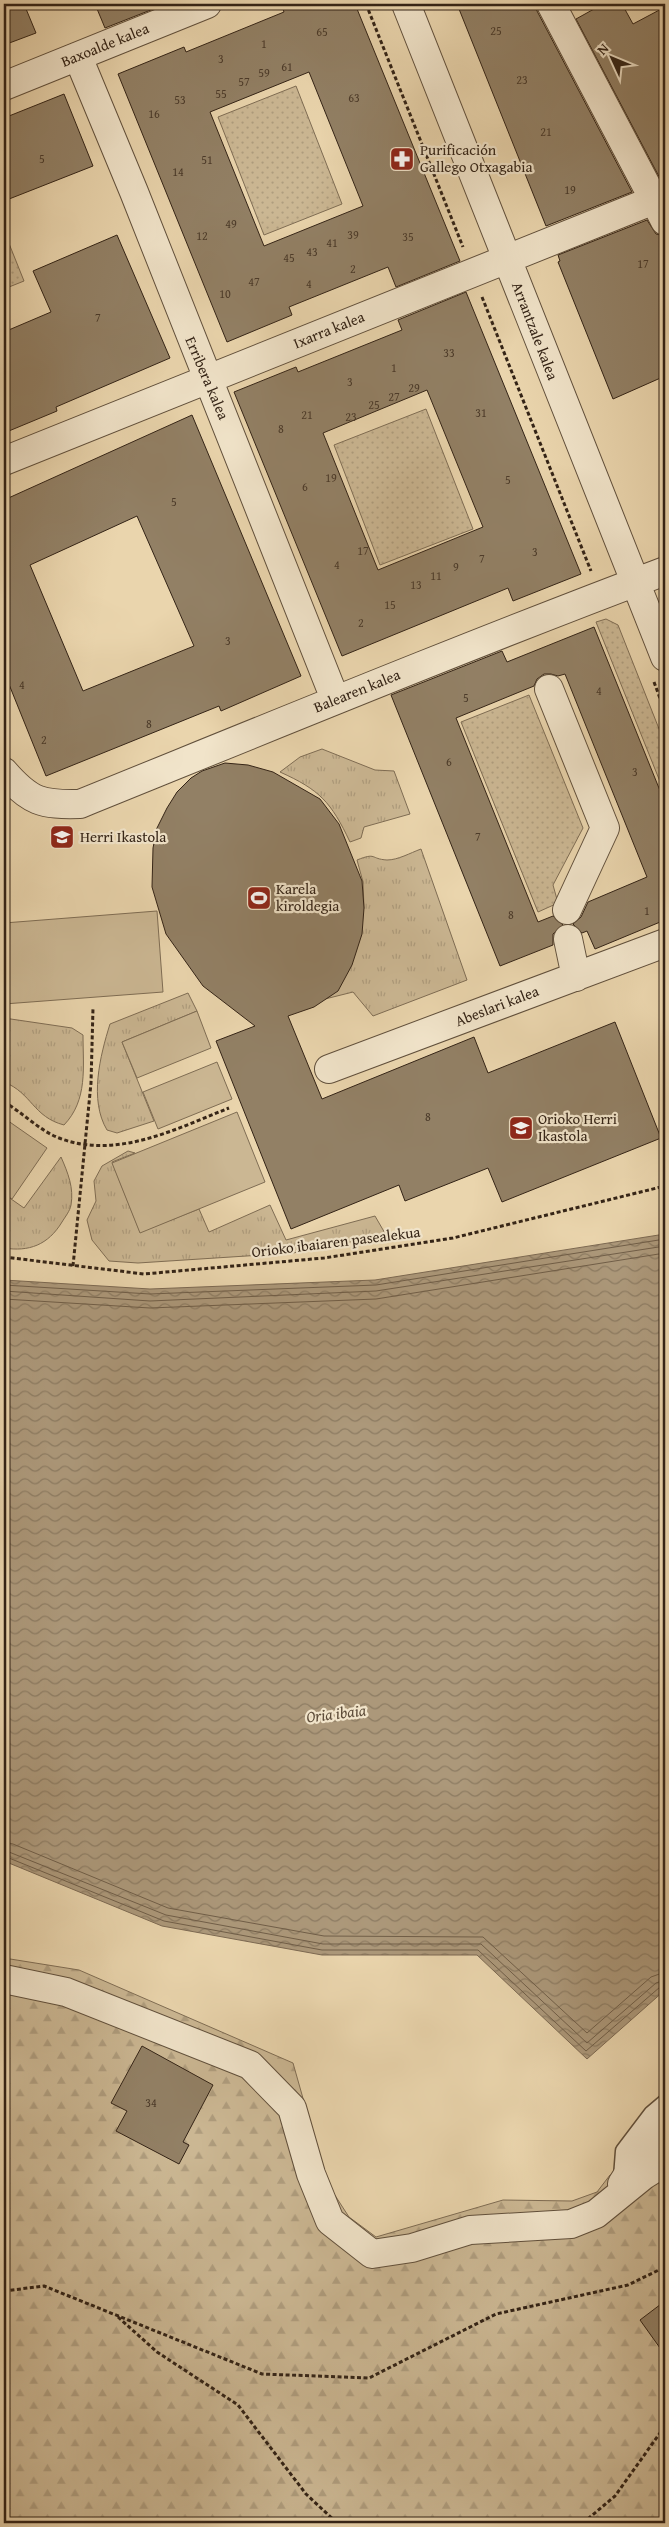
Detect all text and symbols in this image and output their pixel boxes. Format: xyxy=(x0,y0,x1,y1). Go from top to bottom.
street label: Baxoalde kalea xyxy=(58,17,152,72)
house number: 25 xyxy=(490,22,502,39)
house number: 65 xyxy=(316,23,328,40)
north arrow xyxy=(586,32,636,82)
house number: 1 xyxy=(261,35,267,52)
text: N xyxy=(592,38,614,59)
house number: 3 xyxy=(218,50,224,67)
house number: 61 xyxy=(281,58,293,75)
house number: 59 xyxy=(258,64,270,81)
house number: 23 xyxy=(516,71,528,88)
house number: 57 xyxy=(238,73,250,90)
house number: 55 xyxy=(215,85,227,102)
house number: 63 xyxy=(348,89,360,106)
house number: 53 xyxy=(174,91,186,108)
house number: 16 xyxy=(148,105,160,122)
house number: 21 xyxy=(540,123,552,140)
place label: Purificación Gallego Otxagabia xyxy=(420,139,533,177)
pharmacy icon: Purificación Gallego Otxagabia xyxy=(389,146,415,172)
house number: 5 xyxy=(39,150,45,167)
house number: 51 xyxy=(201,151,213,168)
house number: 14 xyxy=(172,163,184,180)
house number: 19 xyxy=(564,181,576,198)
house number: 49 xyxy=(225,215,237,232)
house number: 39 xyxy=(347,226,359,243)
house number: 12 xyxy=(196,227,208,244)
house number: 35 xyxy=(402,228,414,245)
house number: 41 xyxy=(326,234,338,251)
house number: 43 xyxy=(306,243,318,260)
house number: 45 xyxy=(283,249,295,266)
house number: 17 xyxy=(637,255,649,272)
house number: 2 xyxy=(350,260,356,277)
house number: 47 xyxy=(248,273,260,290)
house number: 4 xyxy=(306,275,312,292)
street label: Arrantzale kalea xyxy=(507,279,564,383)
house number: 10 xyxy=(219,285,231,302)
street label: Ixarra kalea xyxy=(290,306,368,353)
house number: 7 xyxy=(95,309,101,326)
street label: Erribera kalea xyxy=(181,333,234,423)
house number: 33 xyxy=(443,344,455,361)
house number: 1 xyxy=(391,359,397,376)
house number: 3 xyxy=(347,373,353,390)
house number: 29 xyxy=(408,379,420,396)
house number: 27 xyxy=(388,388,400,405)
house number: 25 xyxy=(368,396,380,413)
house number: 31 xyxy=(475,404,487,421)
house number: 21 xyxy=(301,406,313,423)
house number: 23 xyxy=(345,408,357,425)
house number: 8 xyxy=(278,420,284,437)
house number: 19 xyxy=(325,469,337,486)
house number: 5 xyxy=(505,471,511,488)
house number: 6 xyxy=(302,478,308,495)
house number: 5 xyxy=(171,493,177,510)
house number: 17 xyxy=(357,542,369,559)
house number: 3 xyxy=(532,543,538,560)
house number: 7 xyxy=(479,550,485,567)
house number: 4 xyxy=(334,556,340,573)
house number: 9 xyxy=(453,558,459,575)
house number: 11 xyxy=(430,567,442,584)
house number: 13 xyxy=(410,576,422,593)
house number: 15 xyxy=(384,596,396,613)
house number: 2 xyxy=(358,614,364,631)
house number: 3 xyxy=(225,632,231,649)
street label: Balearen kalea xyxy=(310,664,403,717)
house number: 4 xyxy=(19,676,25,693)
house number: 4 xyxy=(596,682,602,699)
house number: 5 xyxy=(463,689,469,706)
house number: 8 xyxy=(146,715,152,732)
house number: 2 xyxy=(41,731,47,748)
house number: 6 xyxy=(446,753,452,770)
house number: 3 xyxy=(632,763,638,780)
school or university icon: Herri Ikastola xyxy=(49,824,75,850)
place label: Herri Ikastola xyxy=(80,826,166,847)
house number: 7 xyxy=(475,828,481,845)
place label: Karela kiroldegia xyxy=(276,878,339,916)
sports icon: Karela kiroldegia xyxy=(246,885,272,911)
house number: 1 xyxy=(644,902,650,919)
house number: 8 xyxy=(508,906,514,923)
street label: Abeslari kalea xyxy=(452,980,542,1031)
house number: 8 xyxy=(425,1108,431,1125)
place label: Orioko Herri Ikastola xyxy=(538,1108,617,1146)
school or university icon: Orioko Herri Ikastola xyxy=(508,1115,534,1141)
street label: Orioko ibaiaren pasealekua xyxy=(250,1221,422,1262)
water label: Oria ibaia xyxy=(305,1697,368,1729)
house number: 34 xyxy=(145,2094,157,2111)

